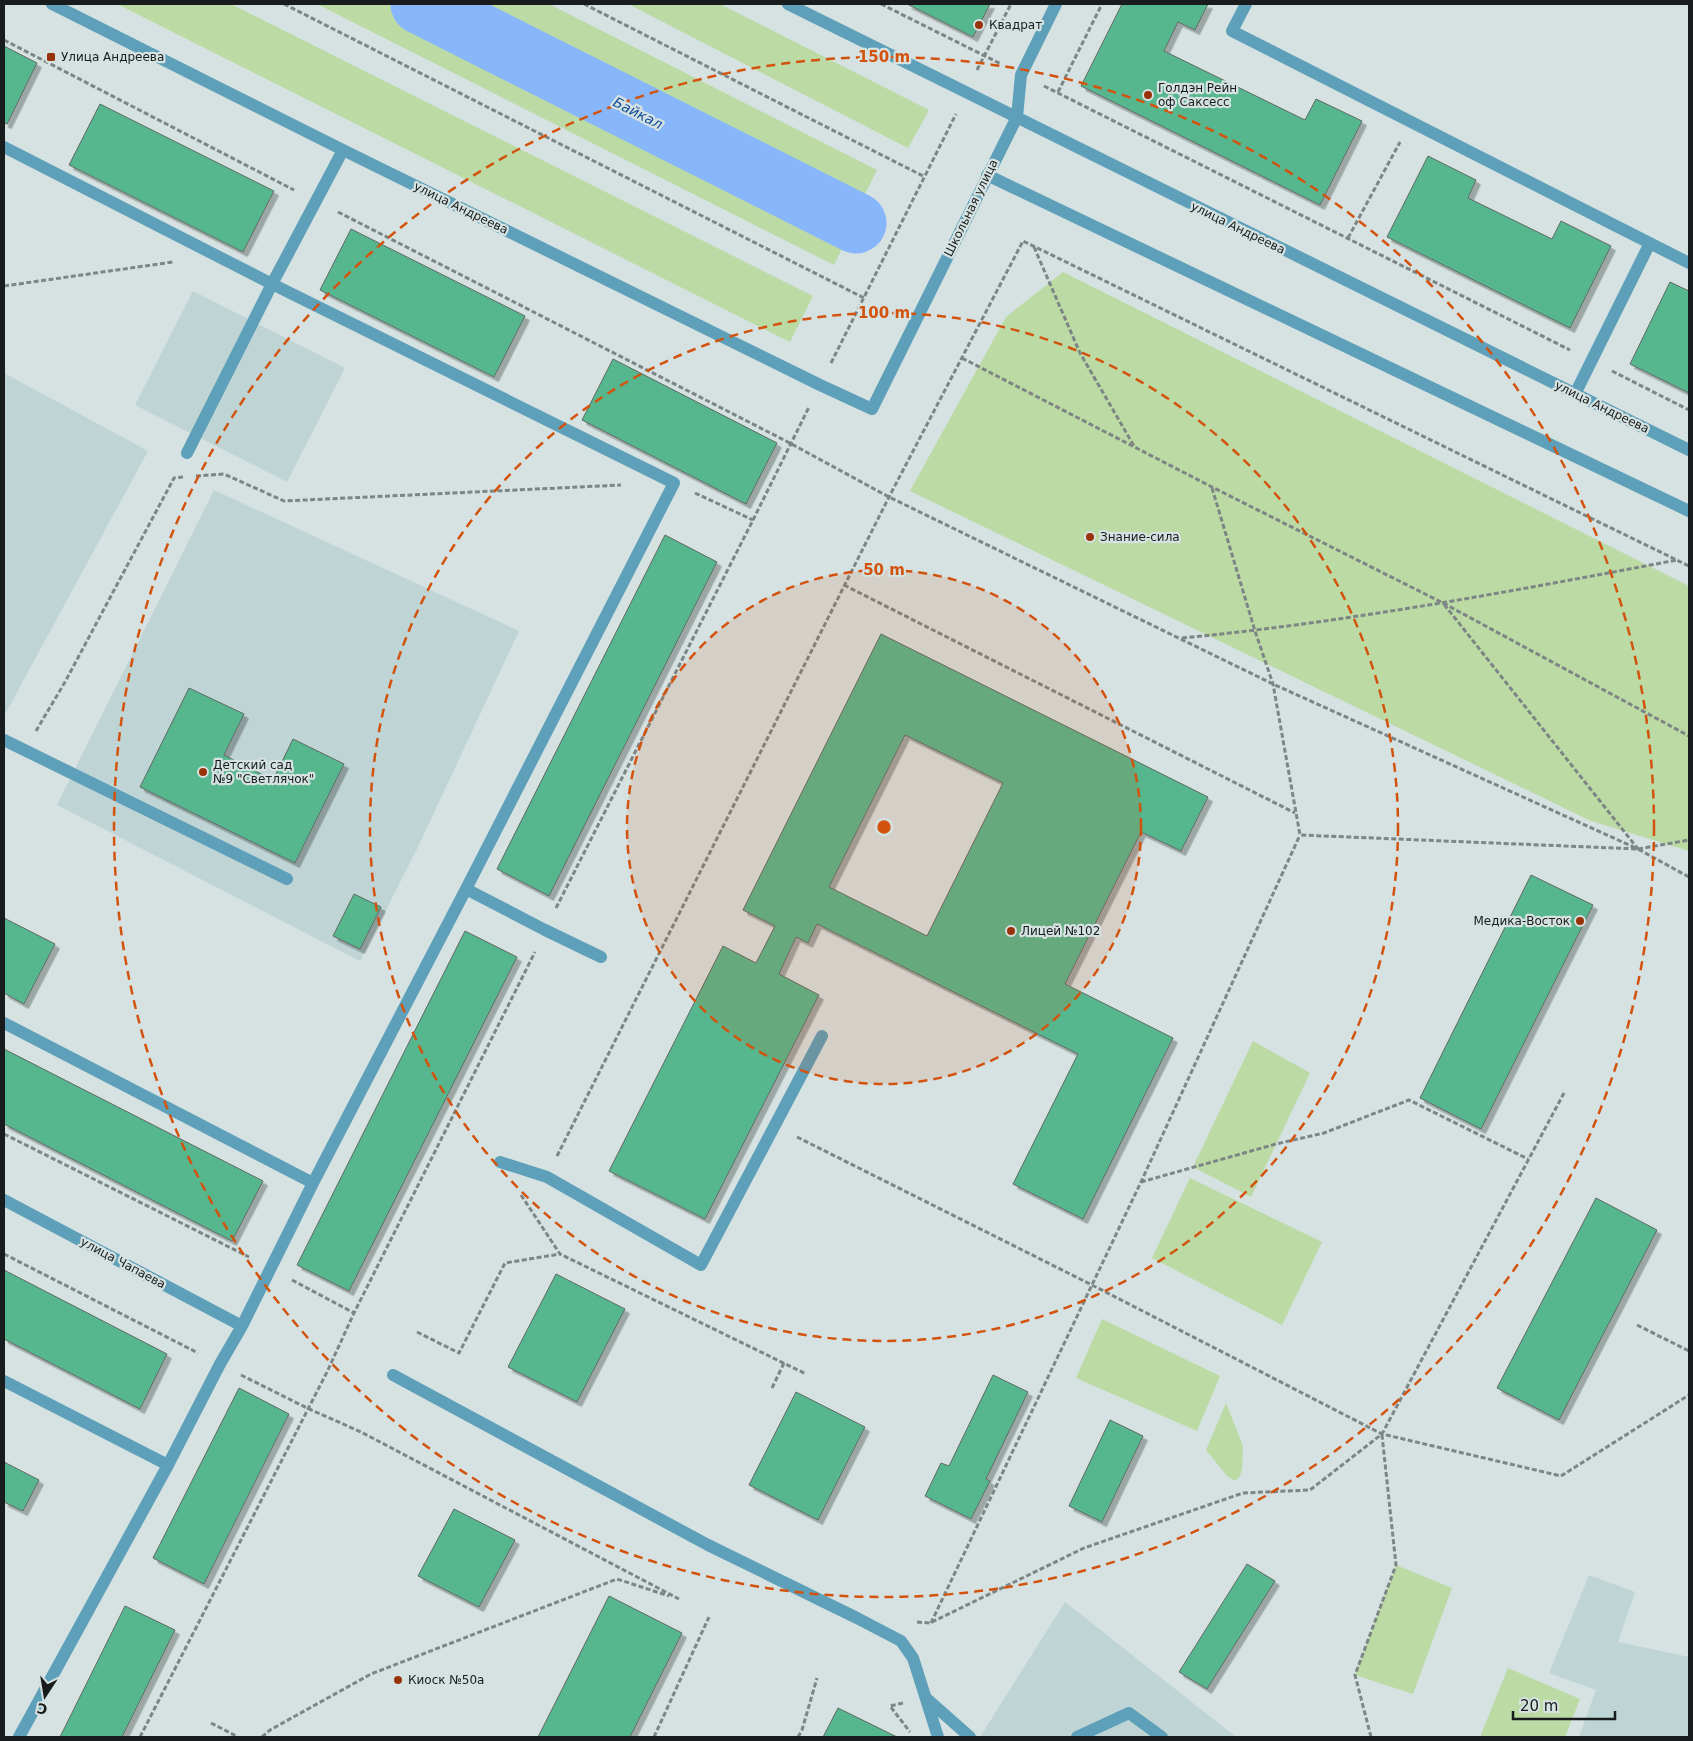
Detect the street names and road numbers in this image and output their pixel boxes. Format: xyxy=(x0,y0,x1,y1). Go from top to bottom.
street label: Школьная улица xyxy=(941,157,1001,259)
street label: улица Андреева xyxy=(412,179,510,237)
street label: улица Андреева xyxy=(1189,199,1287,257)
street label: улица Андреева xyxy=(1553,378,1651,436)
street label: улица Чапаева xyxy=(78,1235,168,1291)

